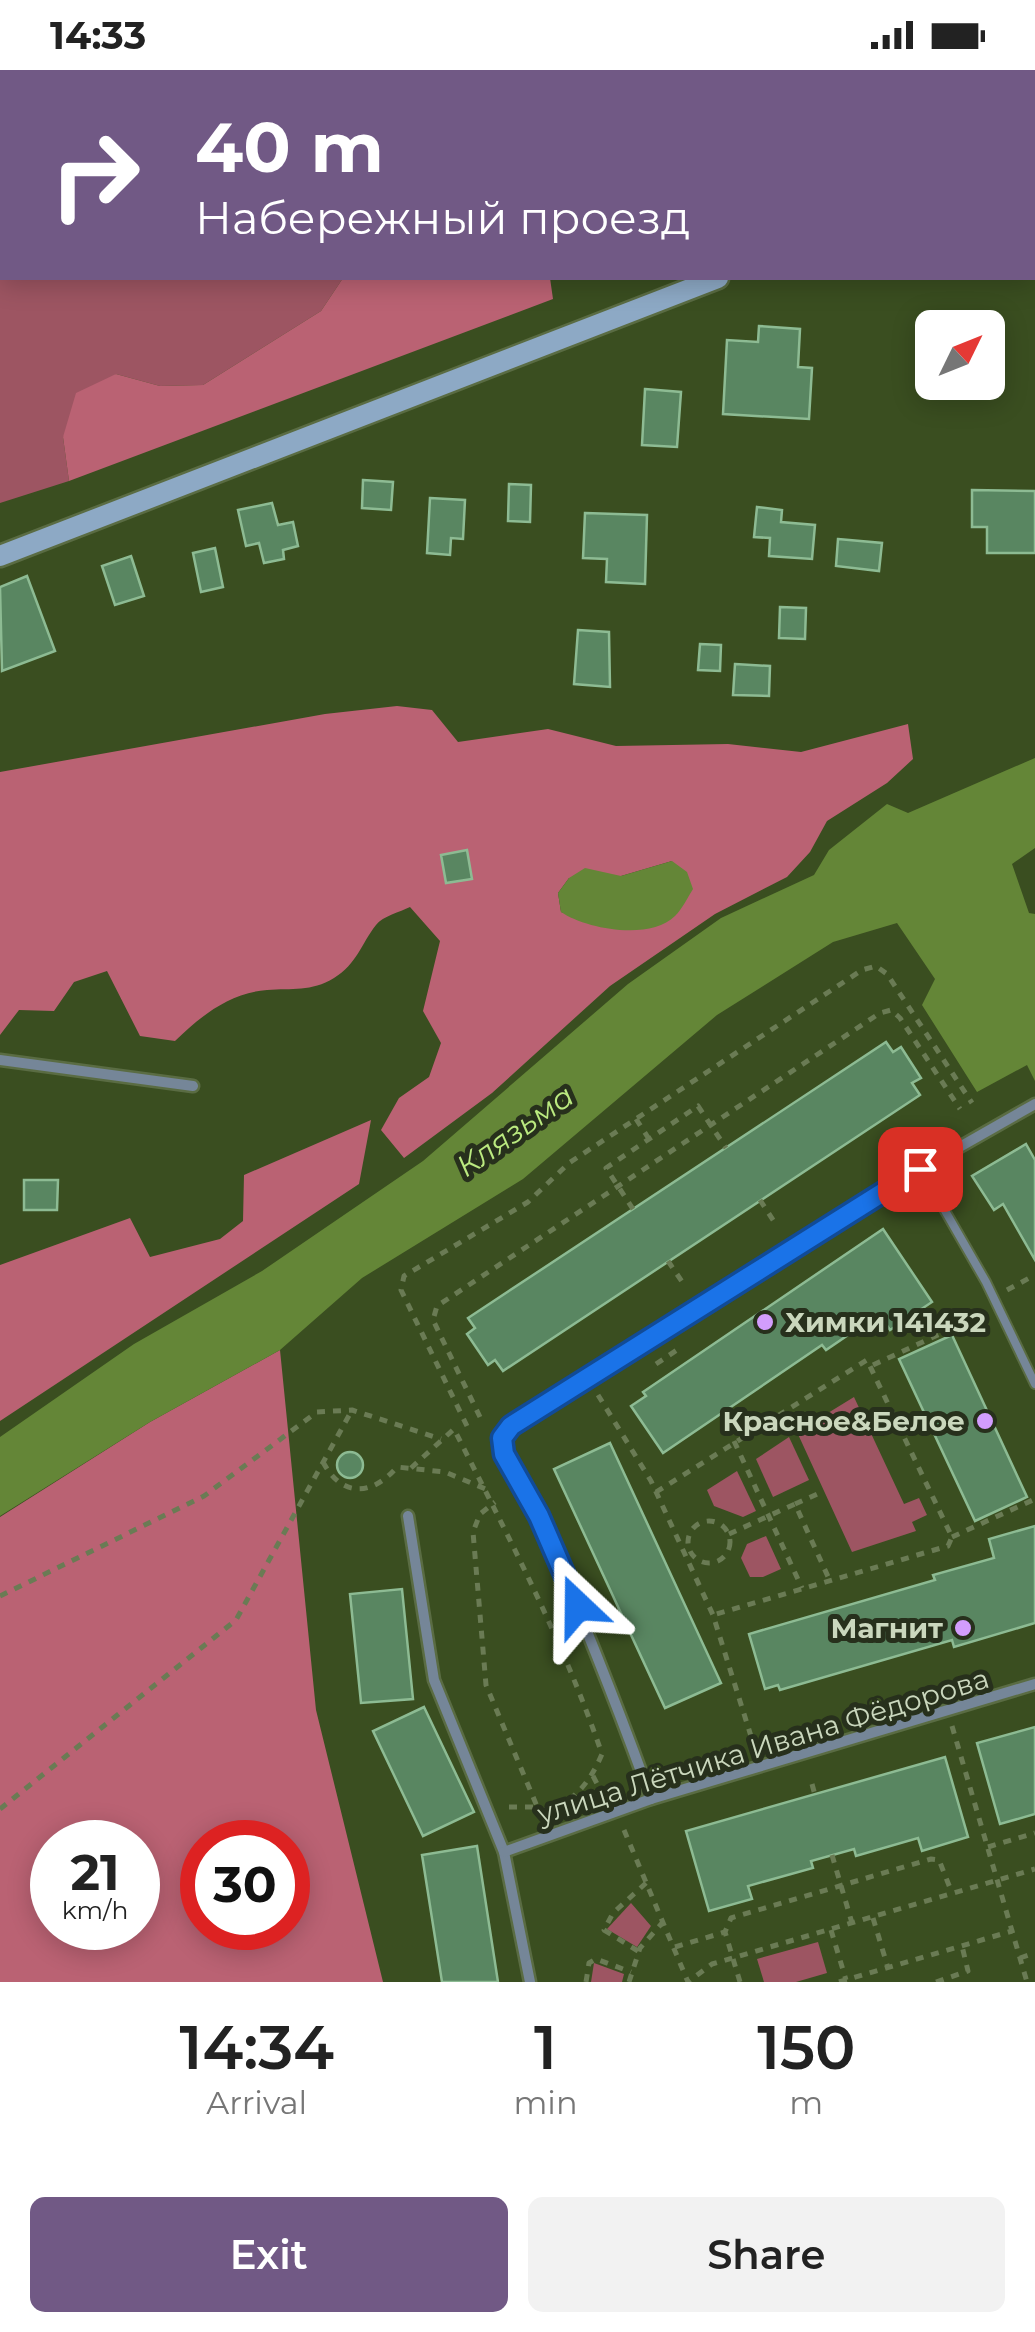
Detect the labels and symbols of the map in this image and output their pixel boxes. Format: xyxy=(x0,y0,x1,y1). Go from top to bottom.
north arrow xyxy=(915,310,1005,400)
water label: Клязьма xyxy=(449,1077,581,1185)
pin xyxy=(878,1127,963,1212)
place label: Химки 141432 xyxy=(785,1305,986,1339)
marker: Химки 141432 xyxy=(754,1311,776,1333)
place label: Красное&Белое xyxy=(722,1404,965,1438)
marker: Красное&Белое xyxy=(974,1410,996,1432)
position arrow xyxy=(526,1554,630,1658)
place label: Магнит xyxy=(830,1611,943,1645)
marker: Магнит xyxy=(952,1617,974,1639)
street label: улица Лётчика Ивана Фёдорова xyxy=(532,1661,993,1831)
speed limit sign: 30 xyxy=(180,1820,310,1950)

